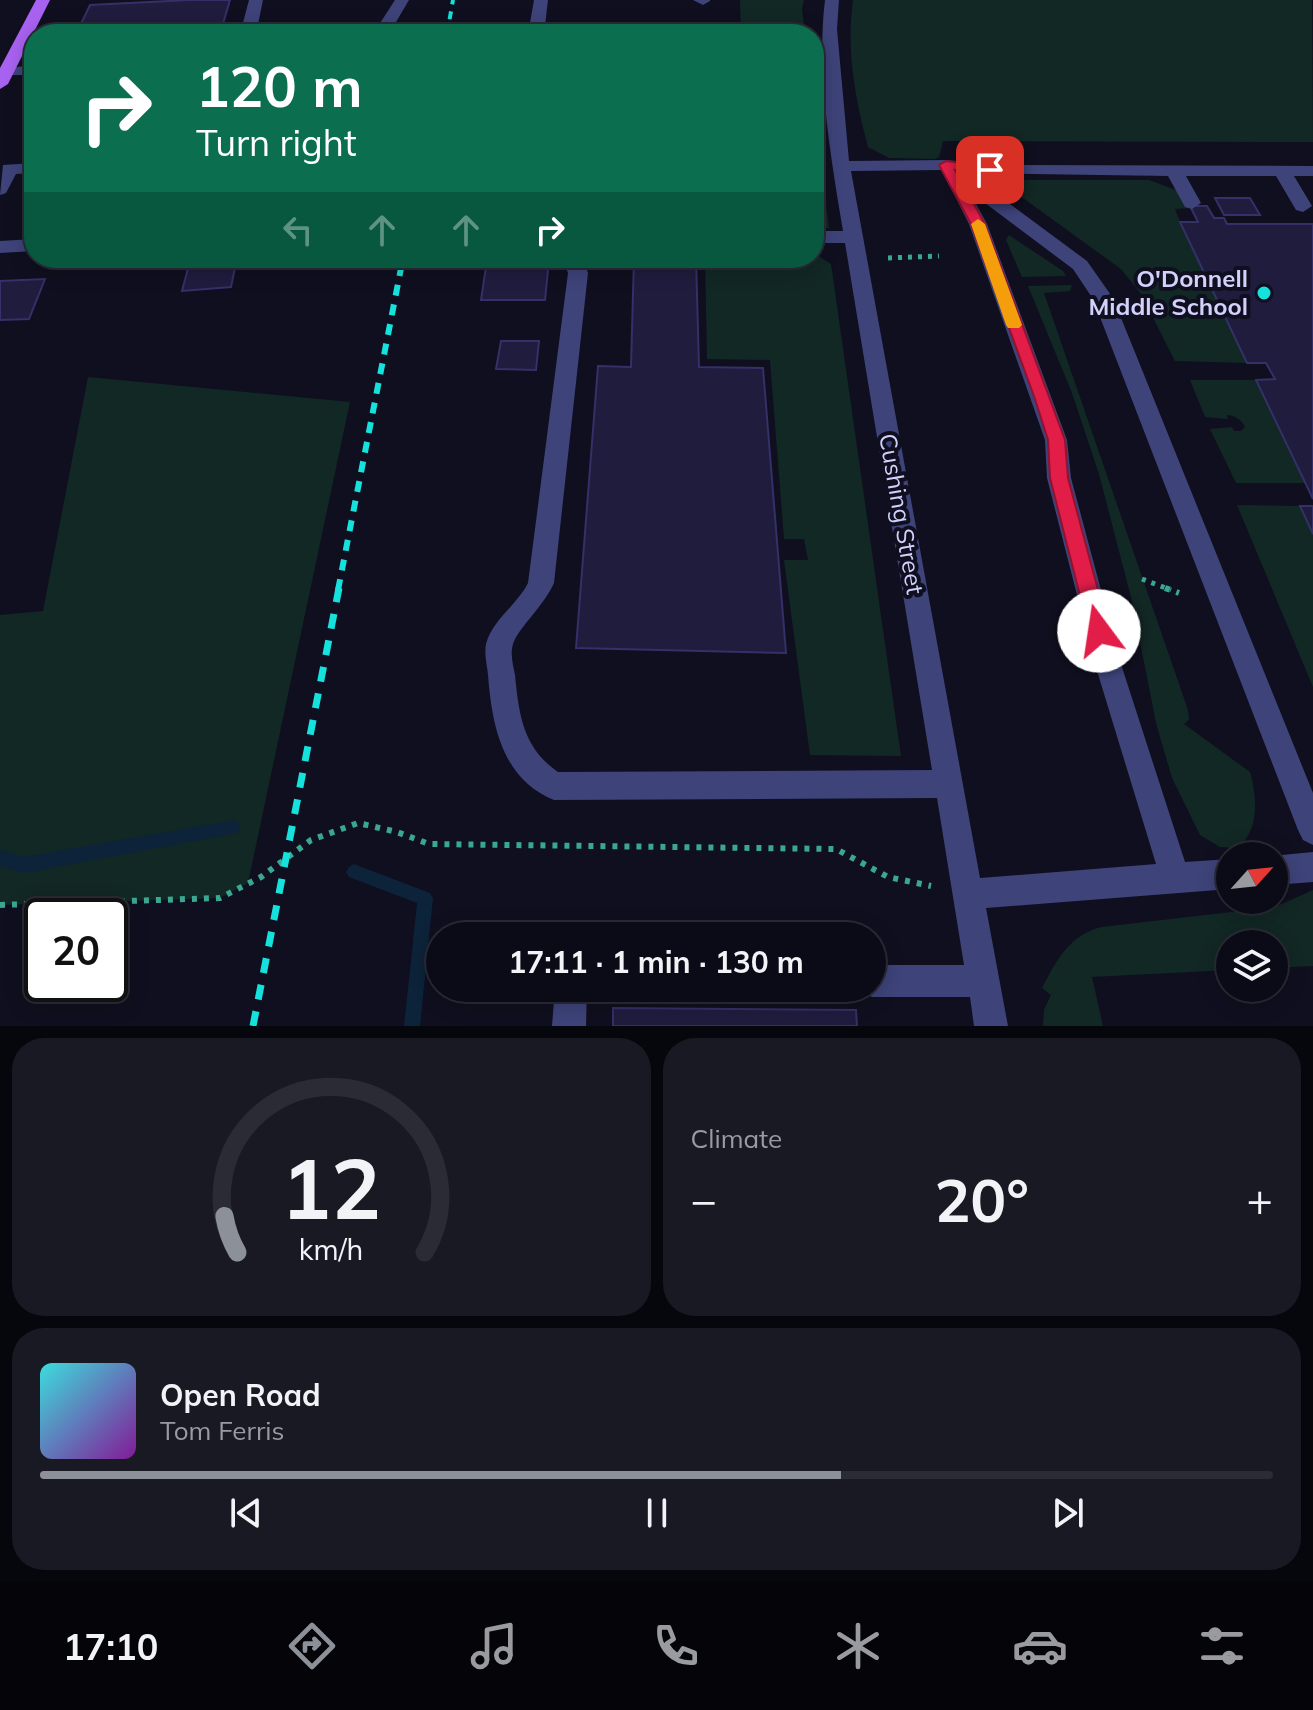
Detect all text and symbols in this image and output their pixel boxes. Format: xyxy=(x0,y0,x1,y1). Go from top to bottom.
text: 120 m xyxy=(196,51,363,121)
icon: right xyxy=(64,56,168,160)
text: Turn right xyxy=(196,120,357,165)
pin xyxy=(956,136,1024,204)
icon: arrive xyxy=(968,148,1012,192)
icon: left xyxy=(276,208,320,252)
icon: ahead xyxy=(360,208,404,252)
icon: ahead xyxy=(444,208,488,252)
icon: right xyxy=(528,208,572,252)
place label: O'Donnell Middle School xyxy=(1088,263,1248,321)
marker: O'Donnell Middle School xyxy=(1255,284,1273,302)
street label: Cushing Street xyxy=(873,431,931,597)
position arrow xyxy=(1057,589,1141,673)
north arrow xyxy=(1216,842,1288,914)
map controls xyxy=(1216,842,1288,1002)
speed limit sign: 20 xyxy=(24,898,128,1002)
button: layers xyxy=(1216,930,1288,1002)
text: 17:11 · 1 min · 130 m xyxy=(508,943,804,981)
text: Climate xyxy=(691,1122,782,1155)
text: 12 xyxy=(281,1135,381,1240)
text: 20° xyxy=(934,1162,1029,1237)
text: − xyxy=(691,1172,717,1227)
text: + xyxy=(1247,1172,1273,1227)
text: km/h xyxy=(299,1231,364,1267)
text: Open Road xyxy=(160,1376,321,1414)
text: Tom Ferris xyxy=(160,1414,284,1447)
icon: previous xyxy=(224,1491,268,1535)
icon: pause xyxy=(635,1491,679,1535)
icon: next xyxy=(1046,1491,1090,1535)
icon: directions xyxy=(284,1618,340,1674)
icon: music xyxy=(466,1618,522,1674)
icon: phone xyxy=(648,1618,704,1674)
icon: climate xyxy=(830,1618,886,1674)
icon: car xyxy=(1012,1618,1068,1674)
icon: filters xyxy=(1194,1618,1250,1674)
text: 17:10 xyxy=(63,1624,158,1669)

